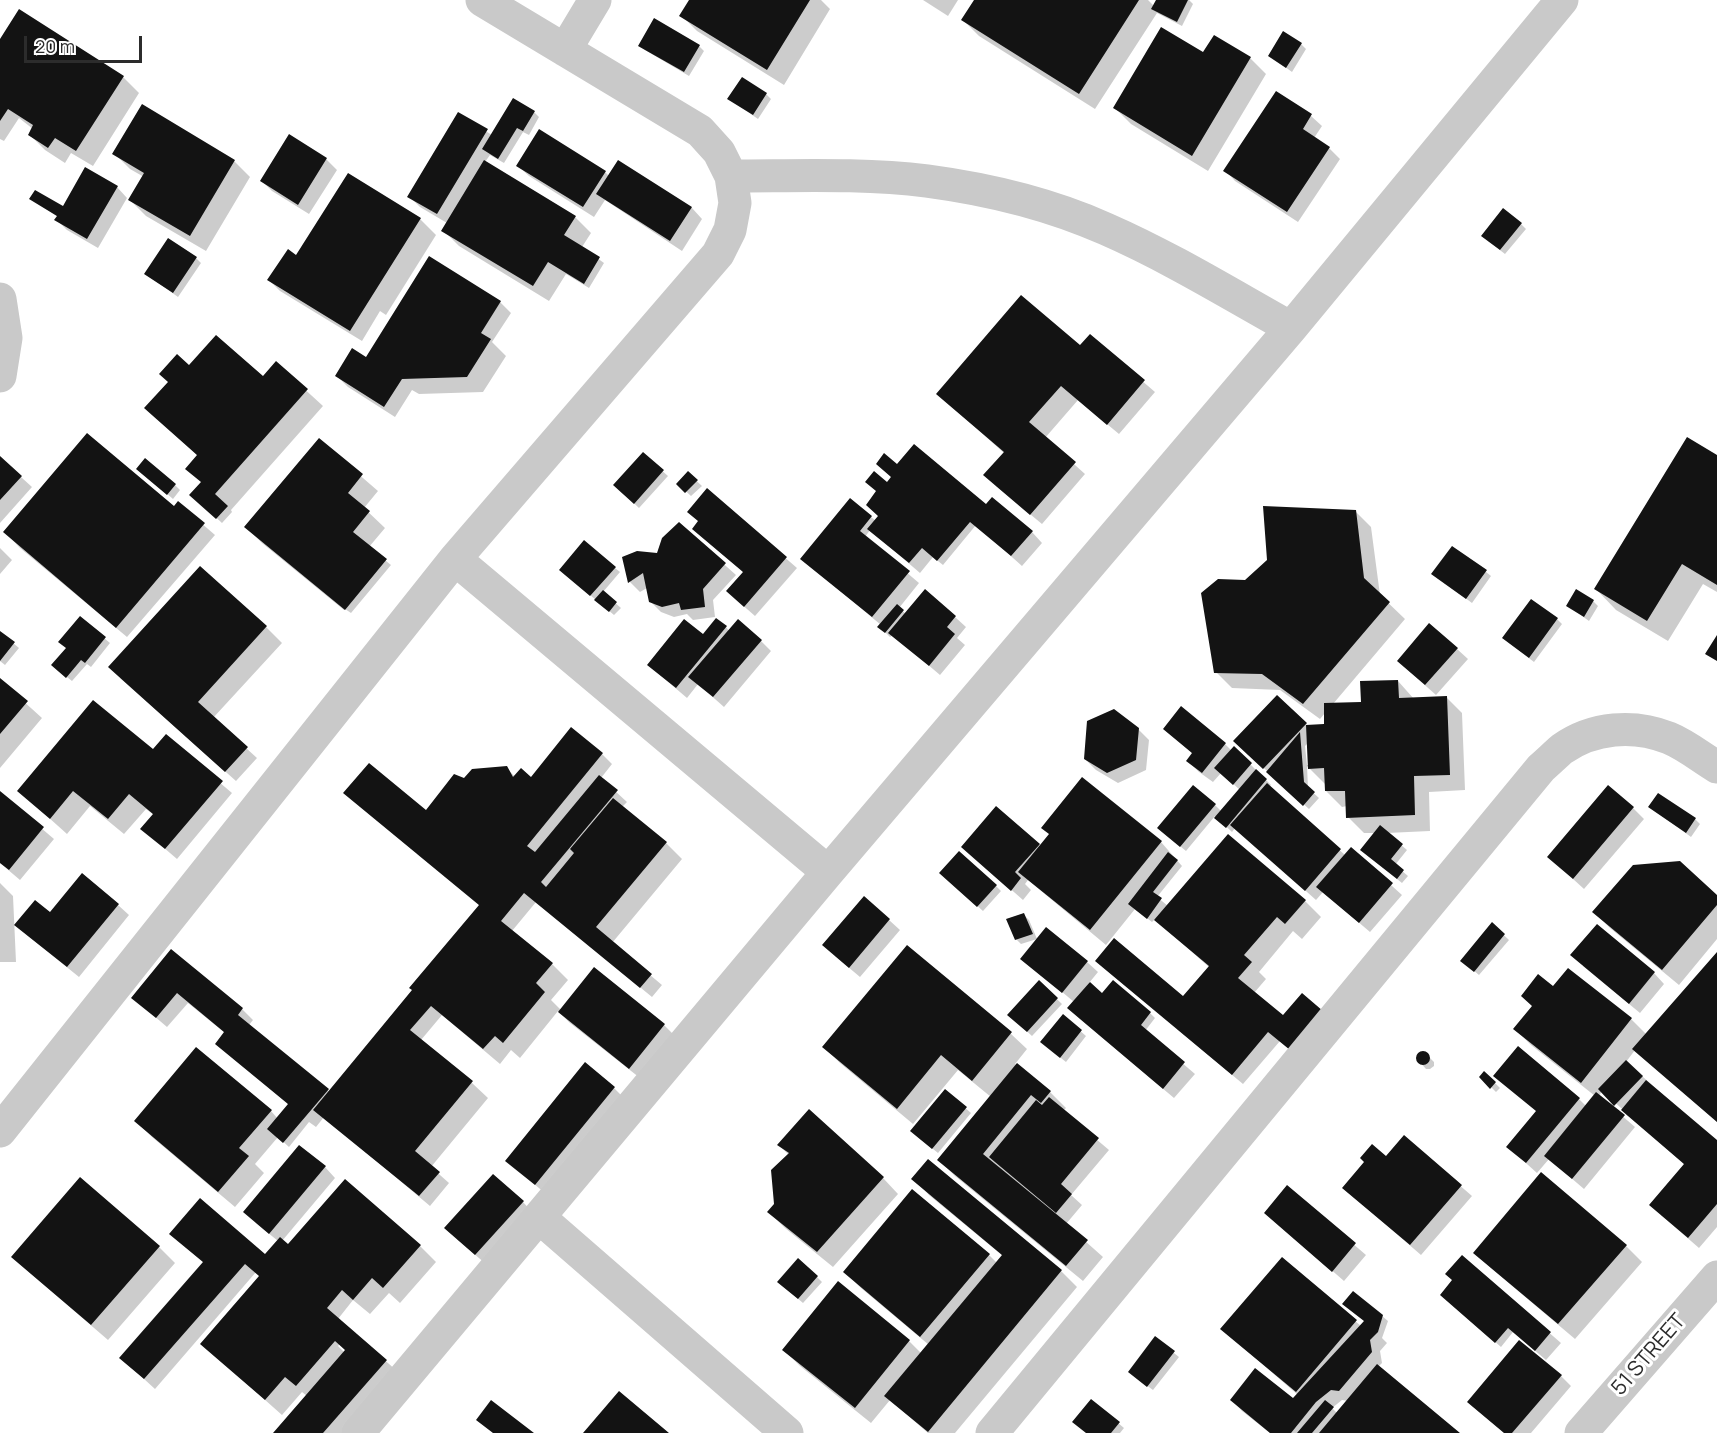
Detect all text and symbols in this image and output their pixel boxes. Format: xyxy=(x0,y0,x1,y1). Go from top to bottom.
scale bar xyxy=(27,24,146,62)
text: 20 m xyxy=(35,34,75,58)
street label: 51 STREET xyxy=(1607,1309,1691,1401)

